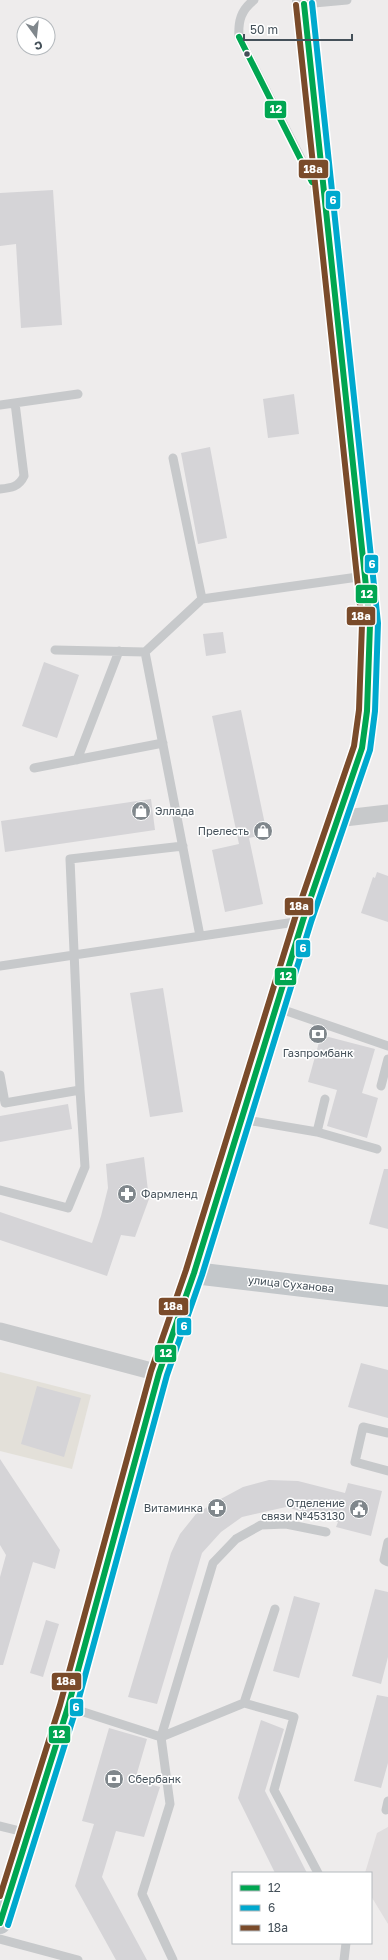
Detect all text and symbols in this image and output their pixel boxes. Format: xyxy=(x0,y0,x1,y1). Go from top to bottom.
north arrow xyxy=(16,16,56,56)
scale bar xyxy=(244,16,352,42)
text: 50 m xyxy=(250,22,278,37)
text: С xyxy=(33,39,44,53)
unlabelled marker xyxy=(242,49,252,59)
line badge: 12 xyxy=(264,100,287,119)
text: 12 xyxy=(270,102,282,115)
line badge: 18а xyxy=(298,159,329,179)
text: 18а xyxy=(303,162,323,175)
line badge: 6 xyxy=(325,190,341,210)
text: 6 xyxy=(330,193,337,206)
line badge: 6 xyxy=(364,554,379,574)
text: 6 xyxy=(369,557,376,570)
line badge: 12 xyxy=(355,584,378,604)
text: 12 xyxy=(361,587,373,600)
line badge: 18а xyxy=(346,606,376,626)
text: 18а xyxy=(351,609,371,622)
shop icon: Эллада xyxy=(130,800,152,822)
place label: Эллада xyxy=(155,804,194,817)
shop icon: Прелесть xyxy=(252,820,274,842)
place label: Прелесть xyxy=(198,824,249,837)
line badge: 18а xyxy=(284,897,314,916)
text: 18а xyxy=(289,899,309,912)
line badge: 6 xyxy=(295,939,311,958)
text: 6 xyxy=(300,941,307,954)
line badge: 12 xyxy=(274,967,297,986)
text: 12 xyxy=(280,969,292,982)
bank icon: Газпромбанк xyxy=(307,1023,329,1045)
place label: Газпромбанк xyxy=(283,1046,354,1059)
pharmacy icon: Фармленд xyxy=(116,1183,138,1205)
place label: Фармленд xyxy=(141,1187,198,1200)
street label: улица Суханова xyxy=(247,1273,335,1294)
line badge: 18а xyxy=(158,1297,189,1316)
text: 18а xyxy=(163,1299,183,1312)
line badge: 6 xyxy=(176,1317,192,1336)
text: 6 xyxy=(181,1319,188,1332)
line badge: 12 xyxy=(154,1344,177,1363)
text: 12 xyxy=(160,1346,172,1359)
place label: Отделение связи №453130 xyxy=(261,1496,345,1522)
pharmacy icon: Витаминка xyxy=(206,1497,228,1519)
public building icon: Отделение связи №453130 xyxy=(348,1498,370,1520)
place label: Витаминка xyxy=(144,1501,203,1514)
line badge: 18а xyxy=(51,1672,82,1691)
text: 18а xyxy=(56,1674,76,1687)
line badge: 6 xyxy=(69,1698,84,1717)
text: 6 xyxy=(73,1700,80,1713)
line badge: 12 xyxy=(48,1725,71,1744)
text: 12 xyxy=(53,1727,65,1740)
bank icon: Сбербанк xyxy=(103,1768,125,1790)
place label: Сбербанк xyxy=(128,1772,182,1785)
legend xyxy=(232,1872,372,1944)
text: 12 xyxy=(268,1880,281,1895)
text: 6 xyxy=(268,1900,275,1915)
text: 18а xyxy=(268,1920,288,1935)

